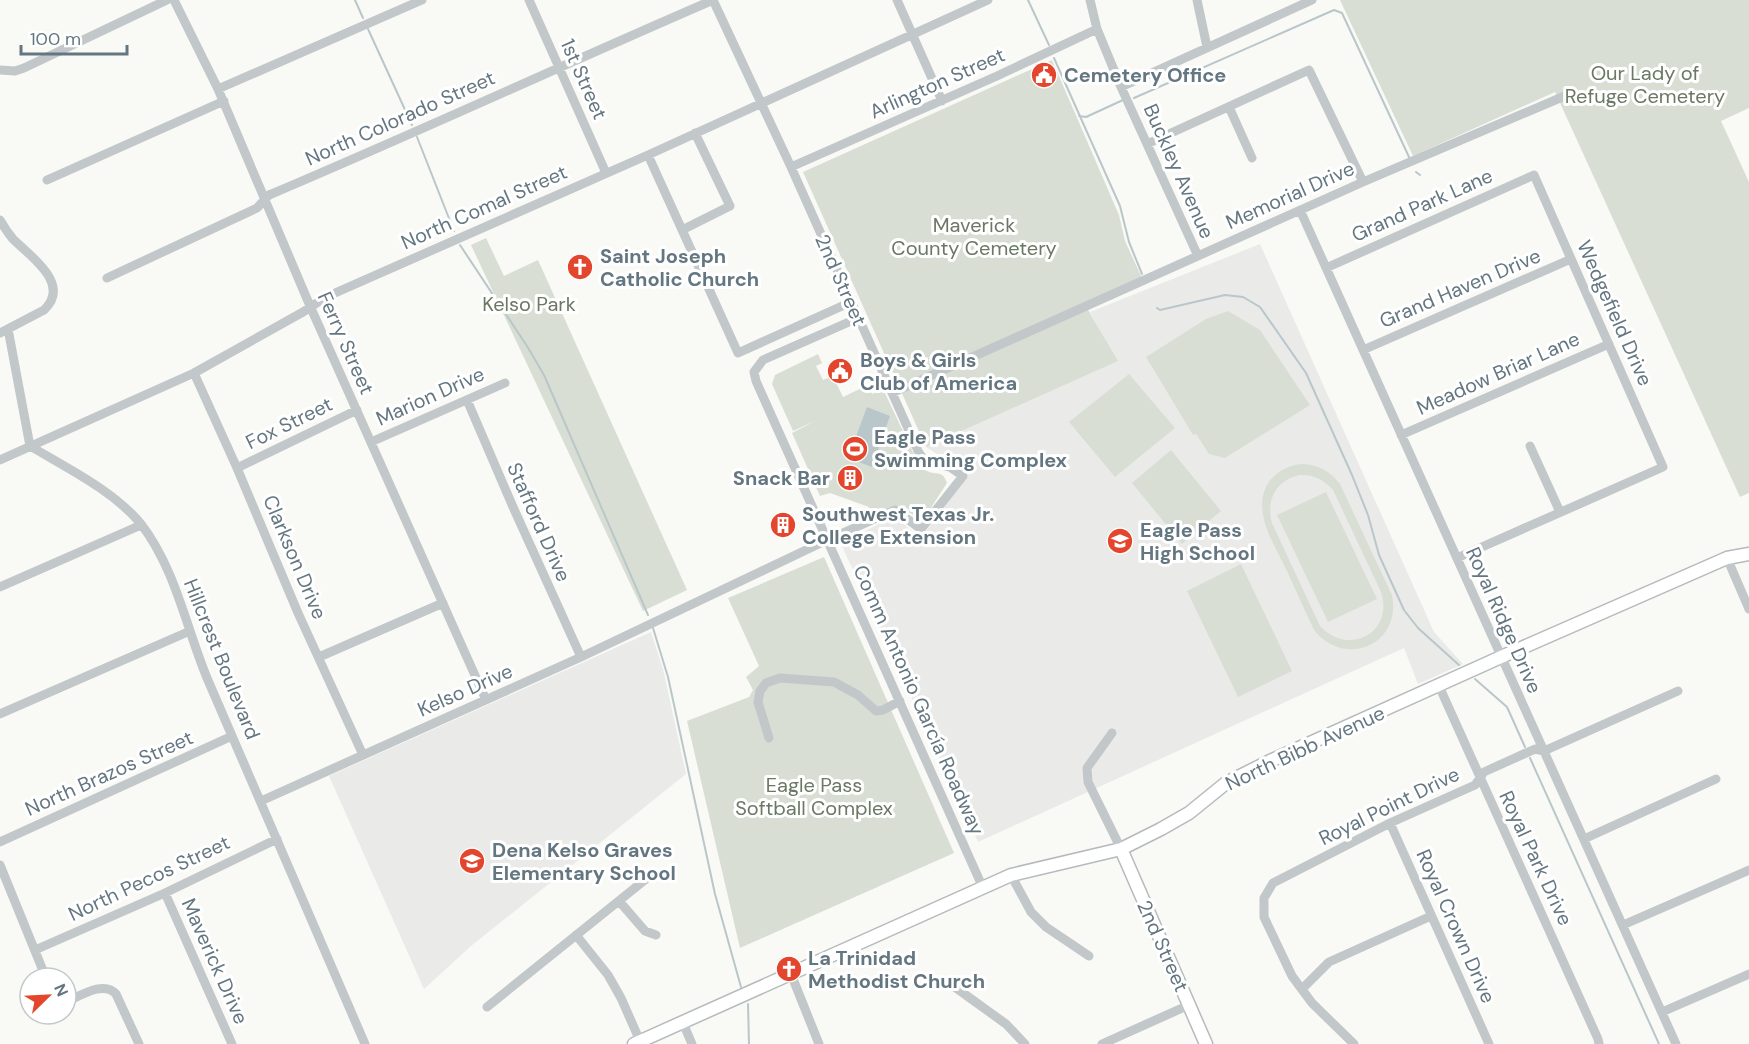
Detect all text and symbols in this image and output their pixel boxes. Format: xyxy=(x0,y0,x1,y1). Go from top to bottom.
scale bar xyxy=(21,18,128,56)
text: 100 m xyxy=(30,27,81,51)
street label: 1st Street xyxy=(555,35,613,124)
street label: Arlington Street xyxy=(865,41,1009,124)
public building icon: Cemetery Office xyxy=(1029,60,1059,90)
park label: Our Lady of Refuge Cemetery xyxy=(1565,60,1725,109)
place label: Cemetery Office xyxy=(1064,62,1226,88)
street label: North Colorado Street xyxy=(301,64,499,172)
street label: Buckley Avenue xyxy=(1138,100,1220,242)
street label: Memorial Drive xyxy=(1222,155,1358,235)
street label: North Comal Street xyxy=(397,159,571,255)
street label: Grand Park Lane xyxy=(1347,162,1497,248)
park label: Maverick County Cemetery xyxy=(891,212,1057,261)
street label: 2nd Street xyxy=(809,230,873,330)
street label: Wedgefield Drive xyxy=(1571,236,1659,390)
street label: Grand Haven Drive xyxy=(1376,242,1544,334)
place label: Saint Joseph Catholic Church xyxy=(600,243,759,292)
church icon: Saint Joseph Catholic Church xyxy=(565,252,595,282)
street label: Ferry Street xyxy=(312,288,380,398)
park label: Kelso Park xyxy=(482,291,576,317)
street label: Meadow Briar Lane xyxy=(1412,325,1584,421)
place label: Boys & Girls Club of America xyxy=(860,347,1017,396)
public building icon: Boys & Girls Club of America xyxy=(825,356,855,386)
street label: Marion Drive xyxy=(372,361,488,431)
street label: Fox Street xyxy=(241,391,337,455)
place label: Eagle Pass Swimming Complex xyxy=(874,424,1068,473)
sports icon: Eagle Pass Swimming Complex xyxy=(840,434,870,464)
street label: Stafford Drive xyxy=(501,458,577,586)
building icon: Snack Bar xyxy=(835,463,865,493)
place label: Snack Bar xyxy=(733,465,830,491)
street label: Clarkson Drive xyxy=(257,491,333,623)
place label: Southwest Texas Jr. College Extension xyxy=(802,501,994,550)
building icon: Southwest Texas Jr. College Extension xyxy=(768,510,798,540)
place label: Eagle Pass High School xyxy=(1140,517,1255,566)
school or university icon: Eagle Pass High School xyxy=(1105,526,1135,556)
street label: Royal Ridge Drive xyxy=(1460,543,1548,697)
street label: Comm Antonio García Roadway xyxy=(848,561,990,839)
street label: Hillcrest Boulevard xyxy=(178,575,266,743)
street label: Kelso Drive xyxy=(413,657,517,723)
street label: North Bibb Avenue xyxy=(1221,700,1389,796)
street label: North Brazos Street xyxy=(21,724,197,822)
street label: Royal Point Drive xyxy=(1314,761,1464,851)
park label: Eagle Pass Softball Complex xyxy=(735,772,893,821)
street label: Royal Park Drive xyxy=(1493,786,1579,930)
street label: North Pecos Street xyxy=(64,829,234,927)
place label: Dena Kelso Graves Elementary School xyxy=(492,837,676,886)
street label: Royal Crown Drive xyxy=(1410,845,1502,1007)
school or university icon: Dena Kelso Graves Elementary School xyxy=(457,846,487,876)
street label: Maverick Drive xyxy=(176,894,254,1028)
street label: 2nd Street xyxy=(1131,896,1195,996)
place label: La Trinidad Methodist Church xyxy=(808,945,985,994)
church icon: La Trinidad Methodist Church xyxy=(774,954,804,984)
north arrow xyxy=(18,966,78,1026)
text: N xyxy=(49,981,73,1000)

